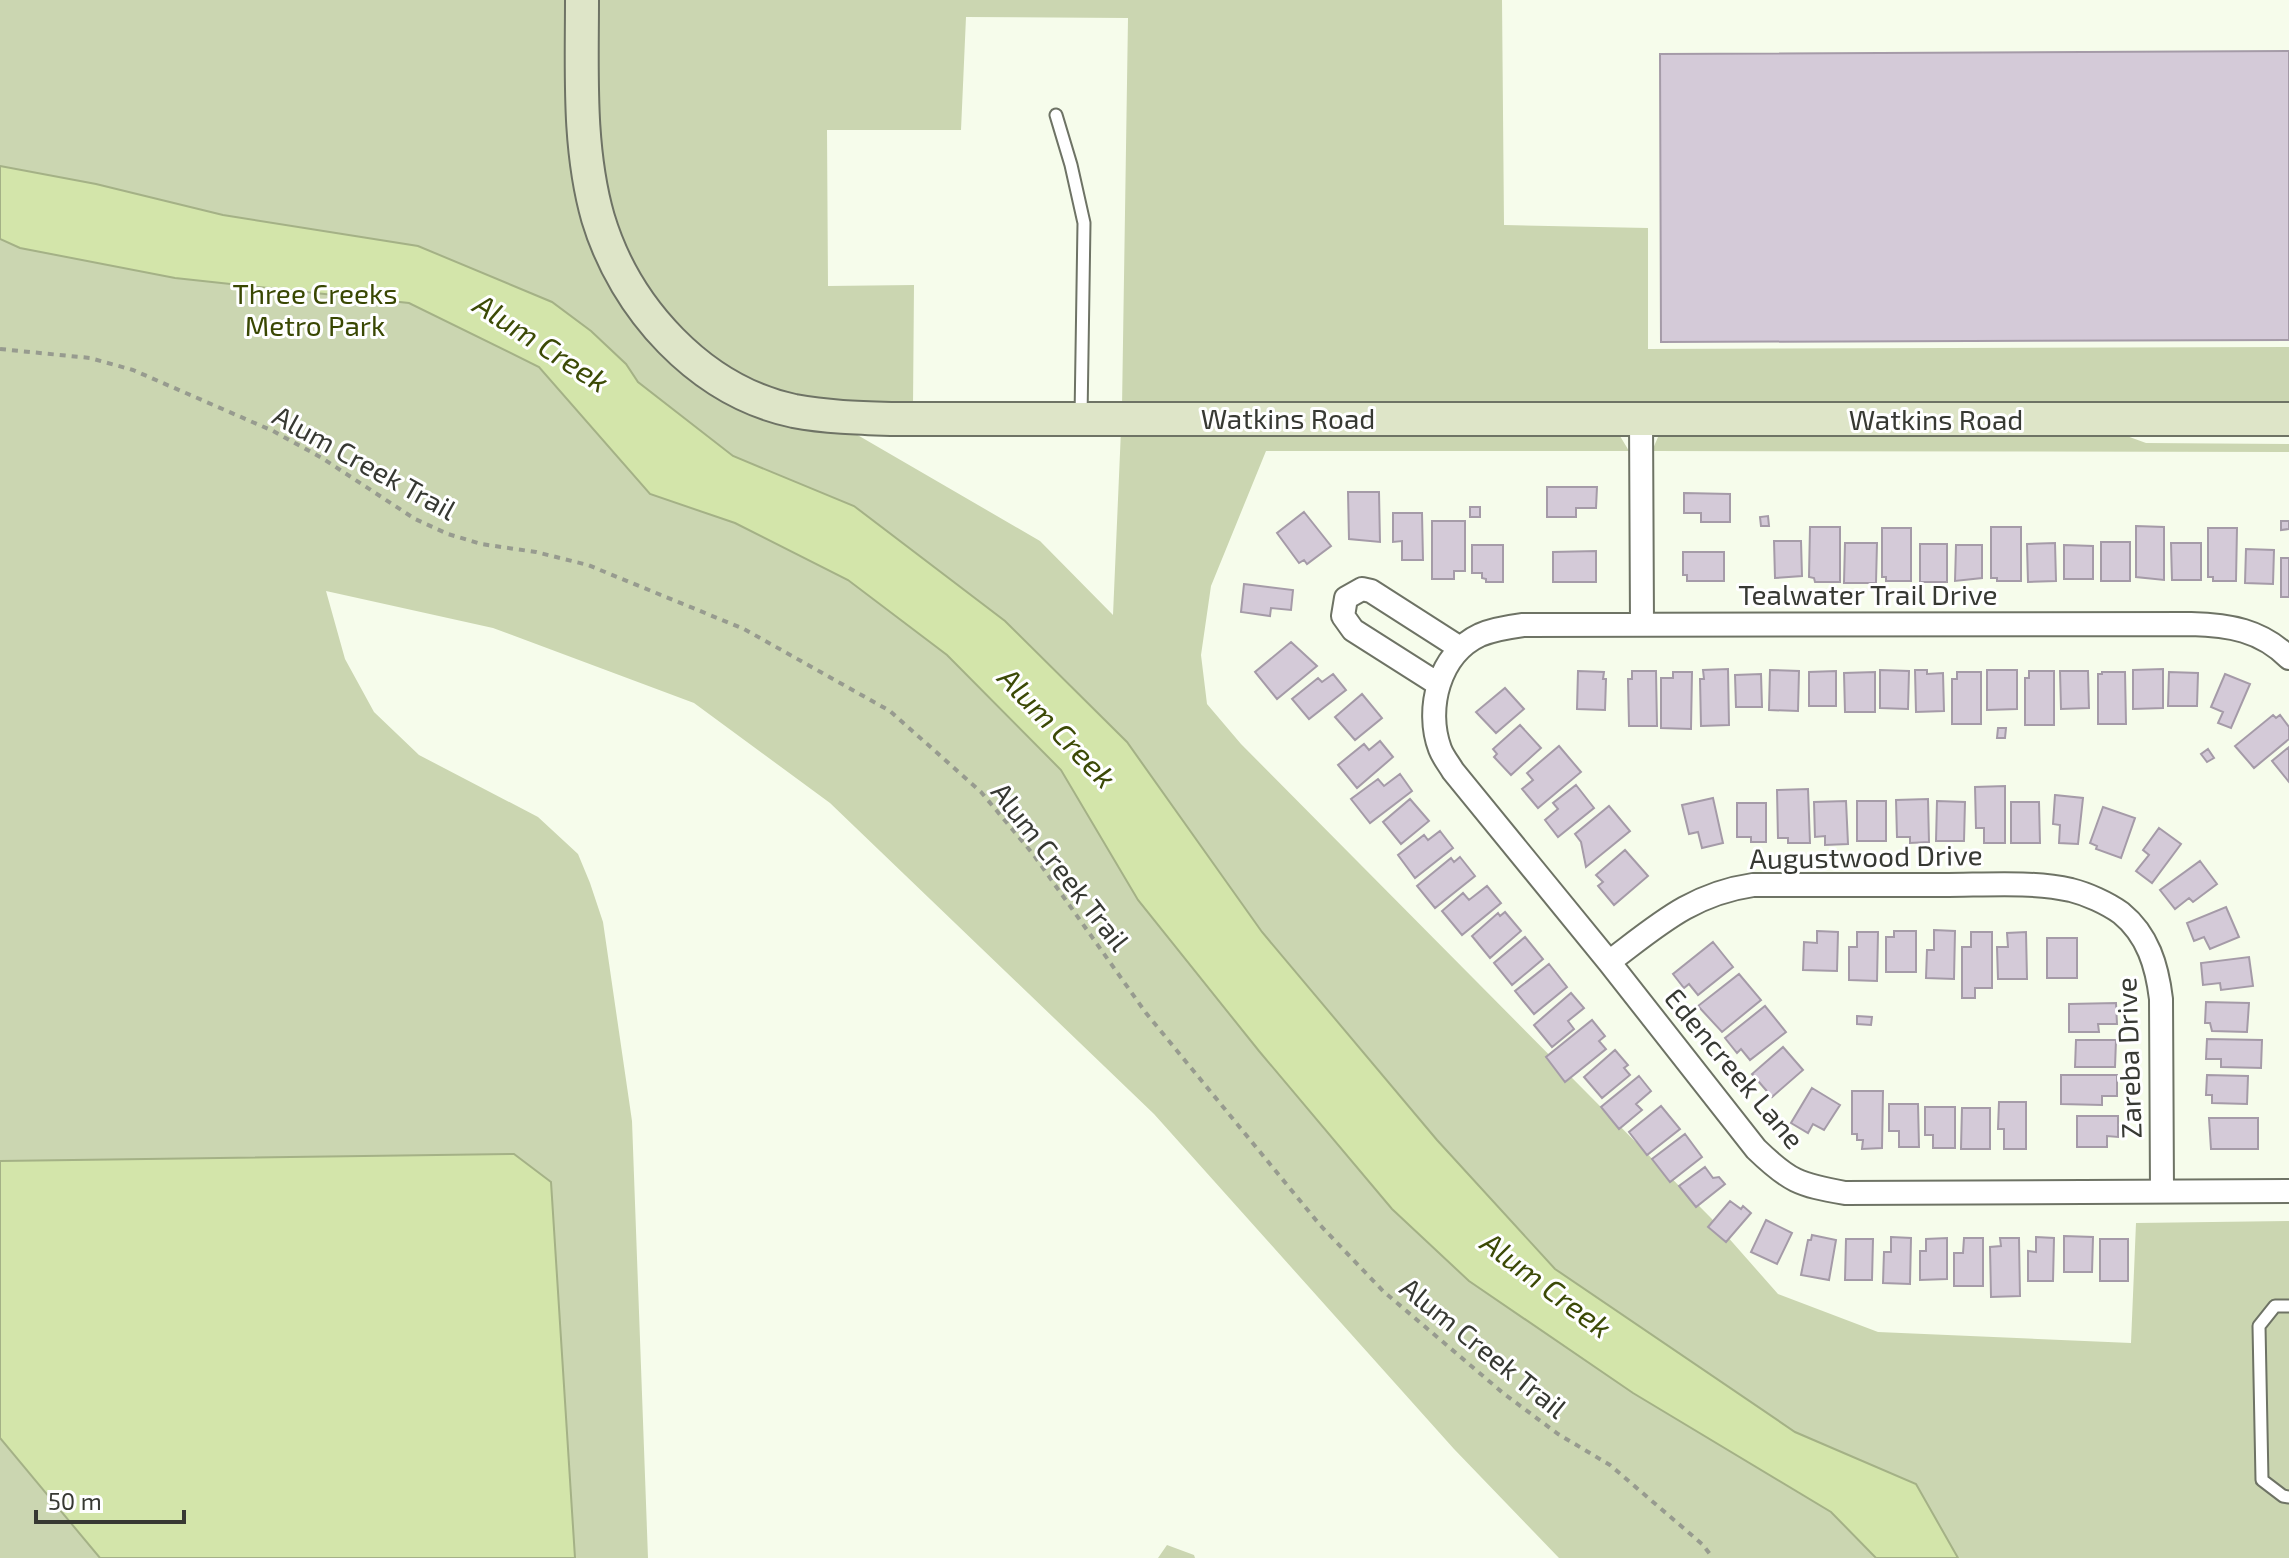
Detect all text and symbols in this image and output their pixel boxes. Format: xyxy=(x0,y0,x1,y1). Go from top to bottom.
park label: Three Creeks Metro Park xyxy=(232,276,398,342)
water label: Alum Creek xyxy=(467,284,616,399)
street label: Alum Creek Trail xyxy=(267,398,463,527)
street label: Watkins Road xyxy=(1201,401,1375,435)
street label: Watkins Road xyxy=(1849,402,2023,436)
street label: Tealwater Trail Drive xyxy=(1738,577,1998,611)
water label: Alum Creek xyxy=(991,658,1124,795)
street label: Alum Creek Trail xyxy=(985,775,1138,958)
street label: Augustwood Drive xyxy=(1749,837,1983,875)
street label: Zareba Drive xyxy=(2108,977,2148,1139)
street label: Edencreek Lane xyxy=(1658,981,1812,1155)
water label: Alum Creek xyxy=(1474,1223,1619,1345)
street label: Alum Creek Trail xyxy=(1394,1269,1575,1425)
scale bar xyxy=(36,1474,184,1524)
text: 50 m xyxy=(48,1486,102,1515)

